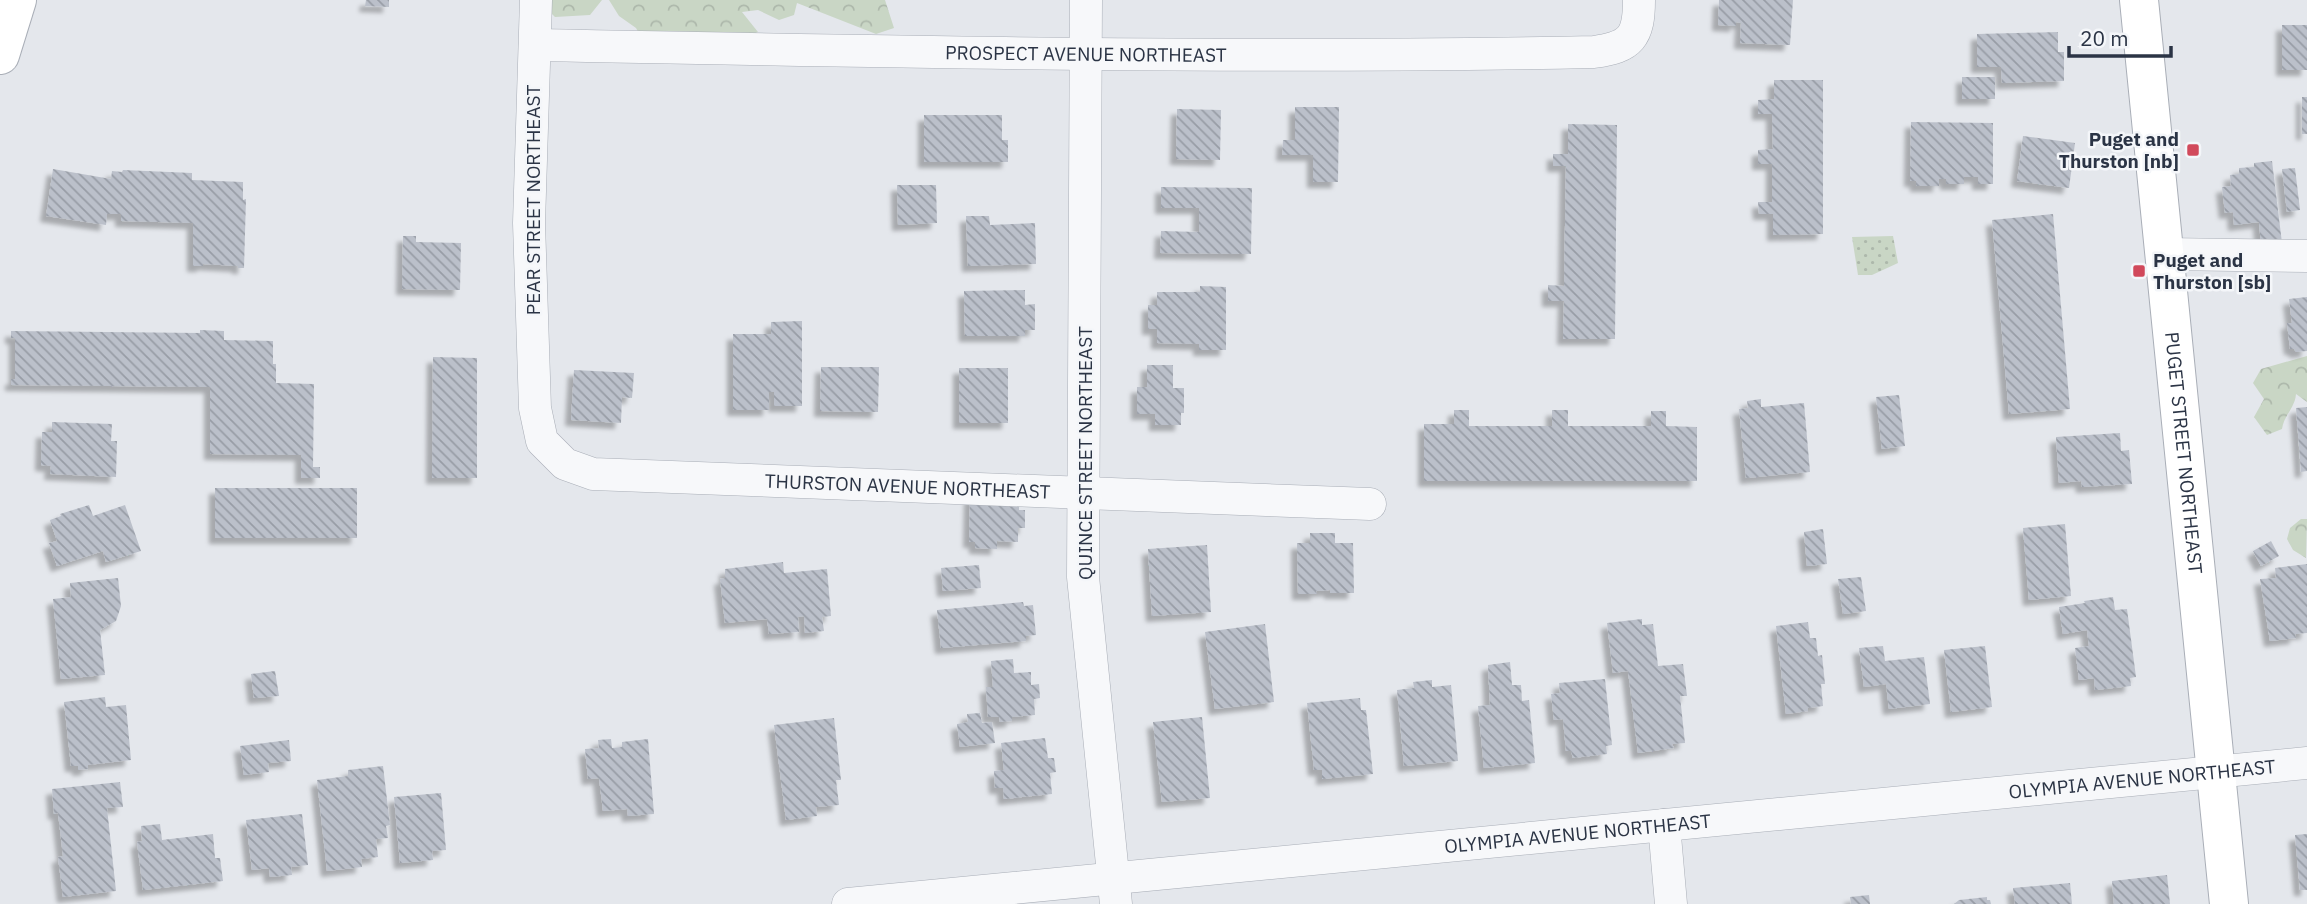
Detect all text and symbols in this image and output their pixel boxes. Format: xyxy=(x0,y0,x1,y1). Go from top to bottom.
scale bar xyxy=(2069,14,2170,58)
text: 20 m xyxy=(2080,24,2129,52)
street label: PROSPECT AVENUE NORTHEAST xyxy=(945,40,1227,67)
street label: PEAR STREET NORTHEAST xyxy=(521,85,545,315)
place label: Puget and Thurston [nb] xyxy=(2059,127,2179,173)
marker: Puget and Thurston [nb] xyxy=(2185,142,2201,158)
place label: Puget and Thurston [sb] xyxy=(2153,248,2271,294)
marker: Puget and Thurston [sb] xyxy=(2131,263,2147,279)
street label: QUINCE STREET NORTHEAST xyxy=(1073,326,1097,580)
street label: PUGET STREET NORTHEAST xyxy=(2160,331,2208,575)
street label: THURSTON AVENUE NORTHEAST xyxy=(764,469,1051,504)
street label: OLYMPIA AVENUE NORTHEAST xyxy=(2007,754,2277,804)
street label: OLYMPIA AVENUE NORTHEAST xyxy=(1443,809,1712,858)

